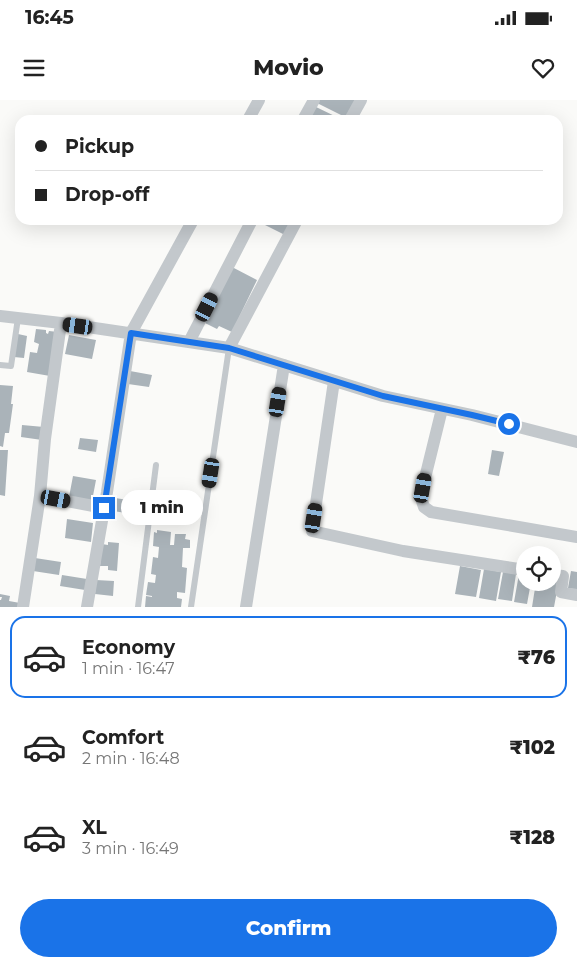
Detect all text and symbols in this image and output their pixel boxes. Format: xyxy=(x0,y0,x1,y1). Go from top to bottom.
text: 16:45 xyxy=(25,6,74,29)
icon: menu xyxy=(20,54,48,82)
text: Movio xyxy=(253,54,324,81)
icon: heart xyxy=(529,54,557,82)
text: Pickup xyxy=(65,135,134,158)
text: Drop-off xyxy=(65,183,149,206)
car xyxy=(193,290,220,324)
car xyxy=(62,316,93,336)
car xyxy=(268,386,287,418)
route start xyxy=(498,413,520,435)
car xyxy=(201,457,220,489)
car xyxy=(413,472,432,504)
car xyxy=(39,489,72,509)
callout: 1 min xyxy=(122,490,204,526)
route end xyxy=(93,497,115,519)
text: 1 min xyxy=(140,498,184,517)
car xyxy=(304,502,323,534)
map controls xyxy=(516,546,561,591)
button: locate xyxy=(516,546,561,591)
icon: car xyxy=(22,635,67,680)
text: Economy xyxy=(82,636,175,659)
text: ₹76 xyxy=(517,646,555,669)
text: 1 min · 16:47 xyxy=(82,659,175,678)
icon: car xyxy=(22,725,67,770)
text: Comfort xyxy=(82,726,164,749)
text: ₹102 xyxy=(509,736,555,759)
text: 2 min · 16:48 xyxy=(82,749,180,768)
icon: car xyxy=(22,815,67,860)
text: XL xyxy=(82,816,107,839)
text: ₹128 xyxy=(509,826,555,849)
text: 3 min · 16:49 xyxy=(82,839,179,858)
button: Confirm xyxy=(20,899,557,957)

